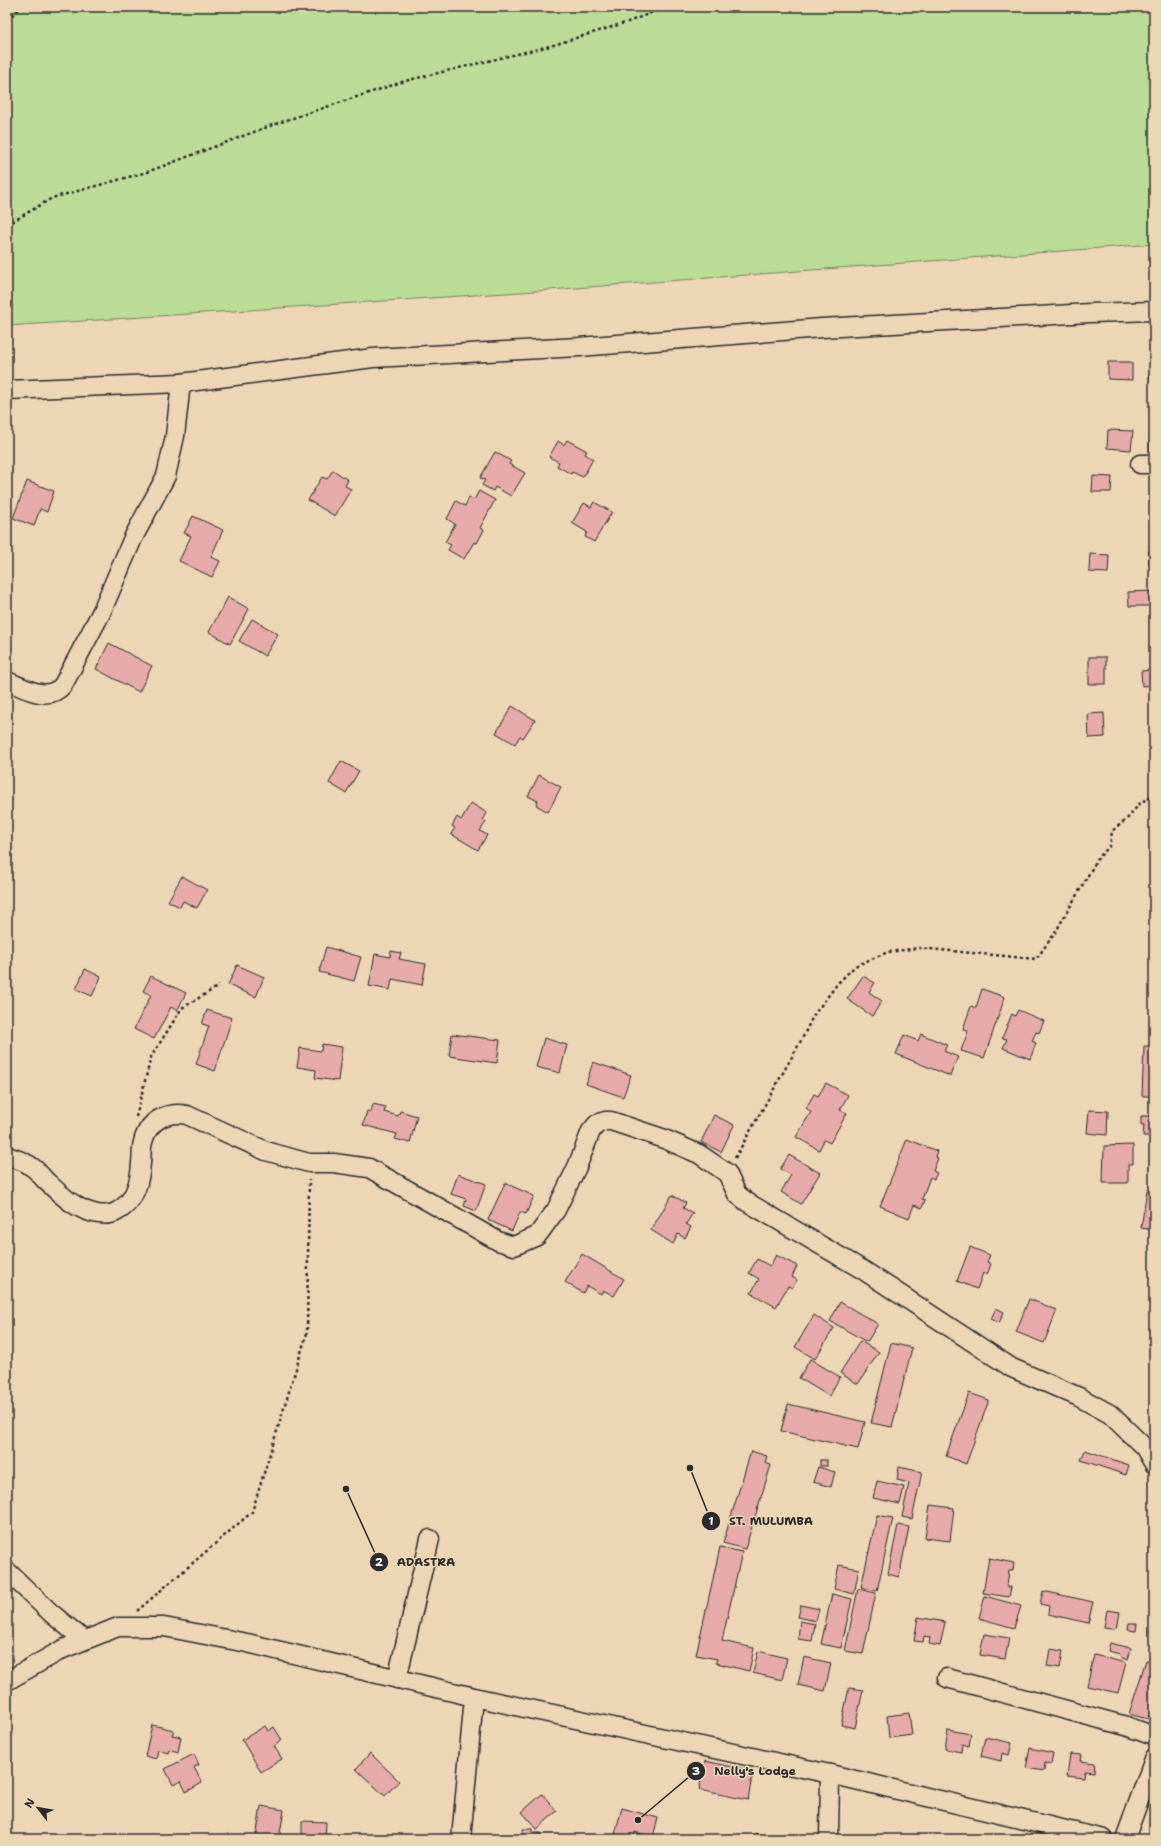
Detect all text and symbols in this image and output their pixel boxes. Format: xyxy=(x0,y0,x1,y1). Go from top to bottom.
callout: ST. MULUMBA xyxy=(701,1509,821,1533)
text: 1 xyxy=(708,1513,714,1529)
text: ST. MULUMBA xyxy=(729,1513,813,1529)
callout: ADASTRA xyxy=(369,1550,463,1574)
text: 2 xyxy=(375,1554,384,1570)
text: ADASTRA xyxy=(397,1554,455,1570)
callout: Nelly's Lodge xyxy=(686,1759,804,1783)
text: 3 xyxy=(692,1763,700,1779)
text: Nelly's Lodge xyxy=(714,1763,796,1779)
north arrow xyxy=(18,1788,58,1828)
text: N xyxy=(21,1795,39,1811)

